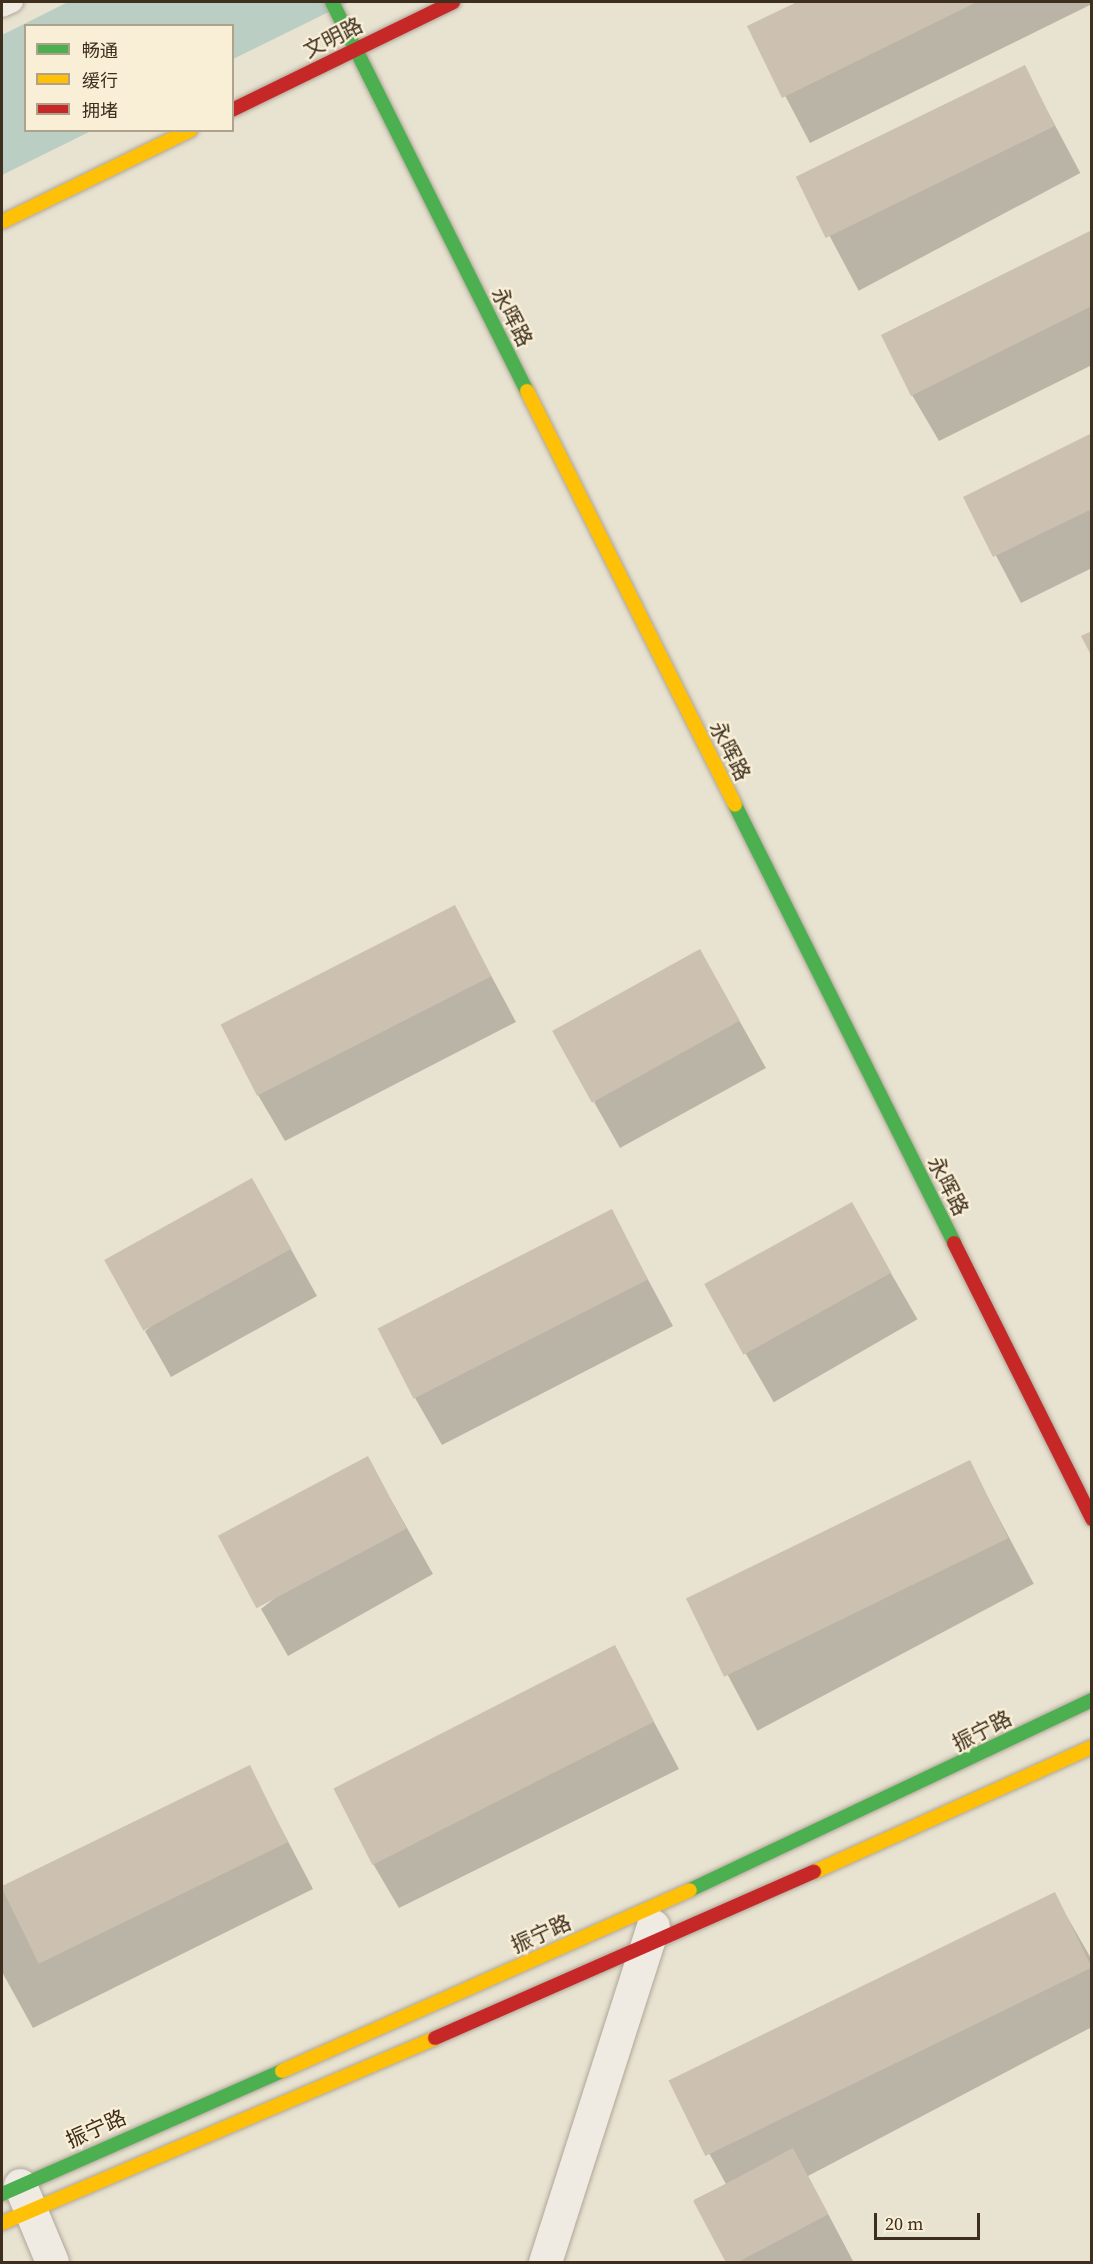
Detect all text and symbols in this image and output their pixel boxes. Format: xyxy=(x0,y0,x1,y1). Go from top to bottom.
street label: 文明路 xyxy=(299,12,367,64)
legend xyxy=(24,24,234,132)
text: 畅通 xyxy=(82,38,118,63)
text: 缓行 xyxy=(82,68,118,93)
text: 拥堵 xyxy=(82,98,118,123)
street label: 永晖路 xyxy=(486,283,538,351)
street label: 永晖路 xyxy=(704,717,756,785)
street label: 永晖路 xyxy=(922,1152,974,1220)
street label: 振宁路 xyxy=(948,1705,1016,1757)
street label: 振宁路 xyxy=(507,1910,575,1958)
street label: 振宁路 xyxy=(62,2105,130,2153)
scale bar xyxy=(877,2201,984,2239)
text: 20 m xyxy=(885,2211,923,2236)

